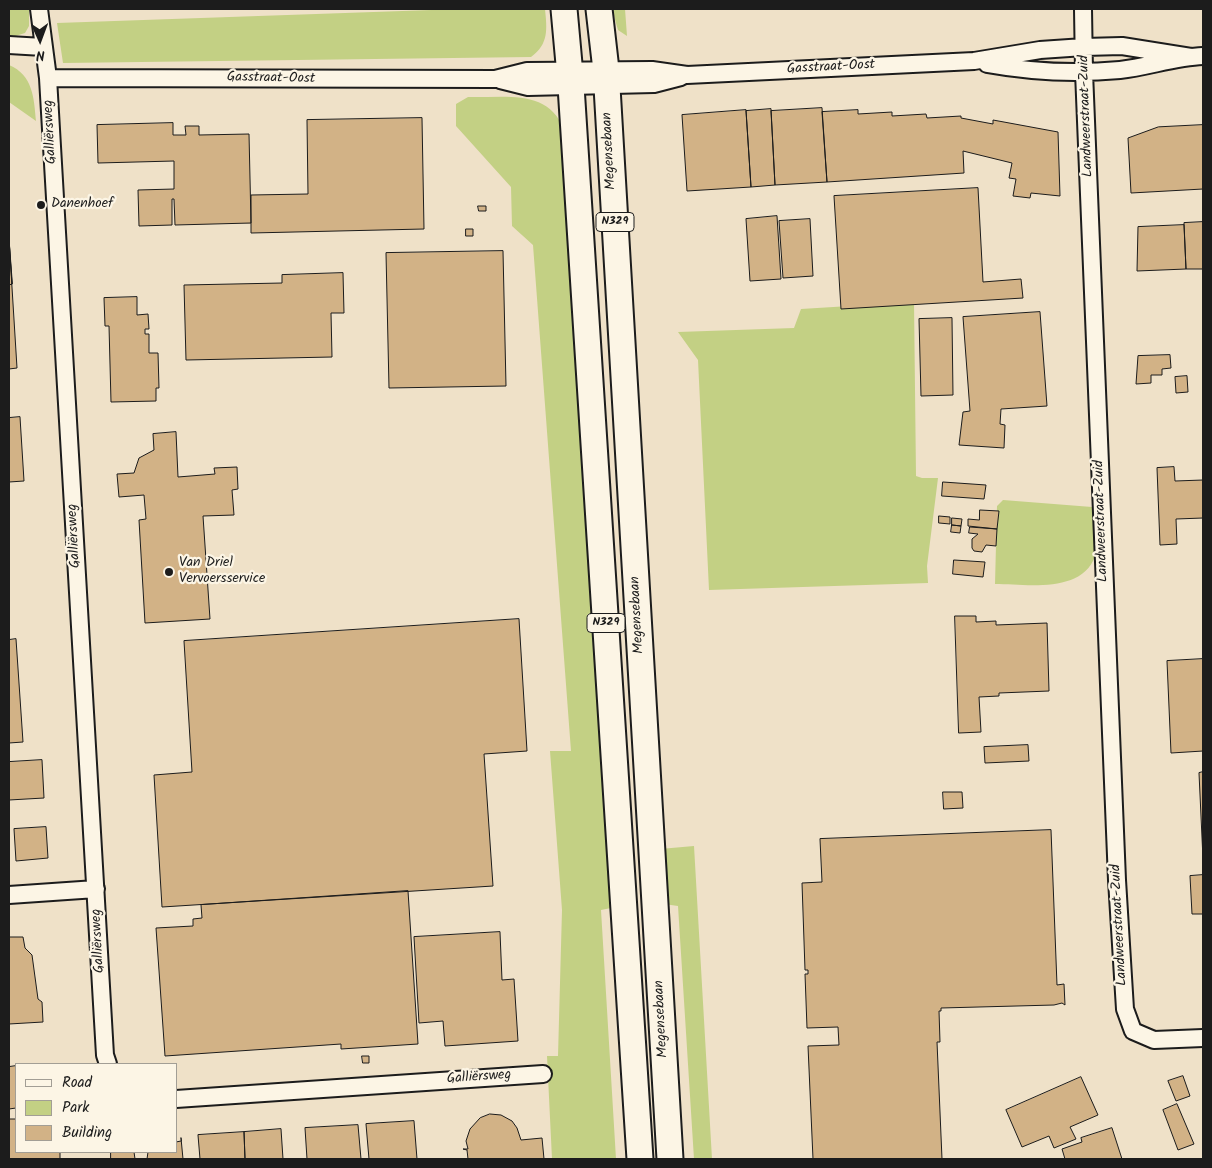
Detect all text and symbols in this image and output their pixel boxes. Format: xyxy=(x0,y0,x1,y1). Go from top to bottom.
north arrow xyxy=(15,15,65,65)
text: N xyxy=(36,44,45,66)
street label: Landweerstraat-Zuid xyxy=(1076,55,1098,177)
street label: Gasstraat-Oost xyxy=(786,57,876,79)
street label: Gasstraat-Oost xyxy=(227,70,315,88)
street label: Galliërsweg xyxy=(41,99,61,165)
street label: Megensebaan xyxy=(600,112,620,190)
place label: Danenhoef xyxy=(51,197,113,213)
marker: Danenhoef xyxy=(35,199,47,211)
road number: N329 xyxy=(596,212,634,232)
street label: Landweerstraat-Zuid xyxy=(1091,460,1113,582)
street label: Galliërsweg xyxy=(65,503,85,569)
place label: Van Driel Vervoersservice xyxy=(179,556,265,588)
marker: Van Driel Vervoersservice xyxy=(163,566,175,578)
street label: Megensebaan xyxy=(628,576,648,654)
road number: N329 xyxy=(587,614,625,632)
street label: Landweerstraat-Zuid xyxy=(1108,864,1132,986)
street label: Galliërsweg xyxy=(89,908,109,974)
street label: Megensebaan xyxy=(652,980,672,1058)
legend xyxy=(15,1063,178,1153)
street label: Galliërsweg xyxy=(446,1067,512,1089)
text: Road xyxy=(62,1071,92,1095)
text: Park xyxy=(62,1096,89,1120)
text: Building xyxy=(62,1121,112,1145)

